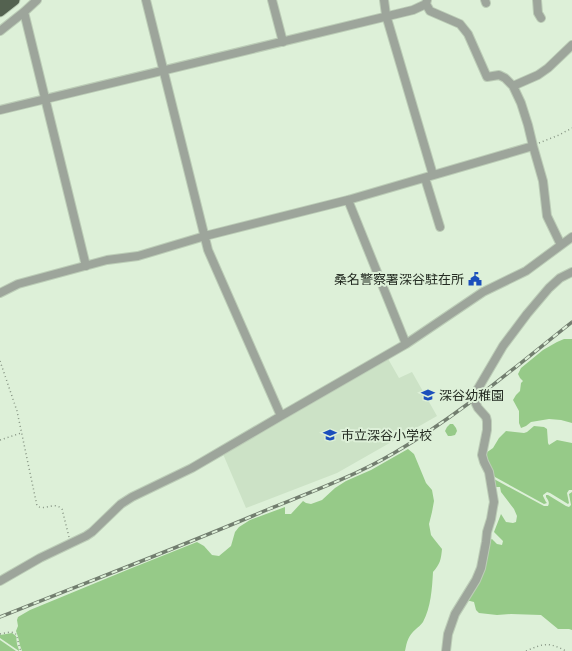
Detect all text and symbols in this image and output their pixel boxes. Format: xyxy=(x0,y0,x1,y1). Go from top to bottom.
public building icon: 桑名警察署深谷駐在所 xyxy=(467,271,483,287)
place label: 桑名警察署深谷駐在所 xyxy=(334,272,464,287)
school or university icon: 深谷幼稚園 xyxy=(420,387,436,403)
place label: 深谷幼稚園 xyxy=(439,388,504,403)
school or university icon: 市立深谷小学校 xyxy=(322,427,338,443)
place label: 市立深谷小学校 xyxy=(341,428,432,443)

